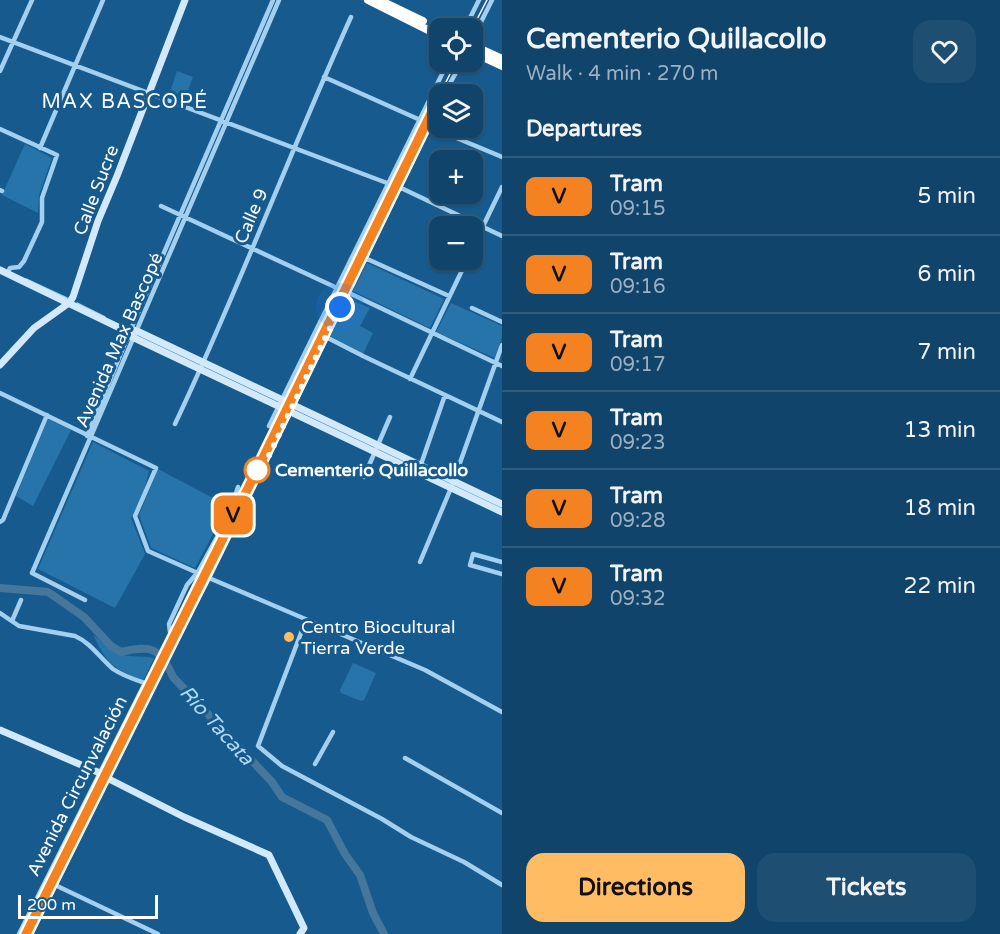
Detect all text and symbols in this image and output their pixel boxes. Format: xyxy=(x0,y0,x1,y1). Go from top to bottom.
map controls xyxy=(429,18,483,270)
button: locate xyxy=(429,18,483,72)
button: heart xyxy=(913,20,976,83)
text: Cementerio Quillacollo xyxy=(526,22,827,56)
text: Walk · 4 min · 270 m xyxy=(526,62,718,86)
button: layers xyxy=(429,84,483,138)
district label: MAX BASCOPÉ xyxy=(42,89,208,114)
text: Departures xyxy=(526,116,642,142)
street label: Calle Sucre xyxy=(69,142,123,238)
button: + xyxy=(429,150,483,204)
text: Tram xyxy=(610,171,663,197)
text: 5 min xyxy=(917,183,976,209)
text: V xyxy=(552,184,566,209)
street label: Calle 9 xyxy=(230,185,272,247)
text: 09:15 xyxy=(610,197,665,221)
button: − xyxy=(429,216,483,270)
street label: Avenida Max Bascopé xyxy=(70,249,168,431)
text: Tram xyxy=(610,249,663,275)
text: 6 min xyxy=(917,261,976,287)
text: V xyxy=(552,262,566,287)
text: 09:16 xyxy=(610,275,665,299)
your location xyxy=(325,292,355,322)
text: Tram xyxy=(610,327,663,353)
text: 7 min xyxy=(917,339,976,365)
text: V xyxy=(552,340,566,365)
text: 09:17 xyxy=(610,353,665,377)
text: Tram xyxy=(610,405,663,431)
text: 13 min xyxy=(904,417,976,443)
text: V xyxy=(552,418,566,443)
text: 09:23 xyxy=(610,431,665,455)
marker: Cementerio Quillacollo xyxy=(244,457,270,483)
place label: Cementerio Quillacollo xyxy=(275,459,468,481)
text: Tram xyxy=(610,483,663,509)
text: 18 min xyxy=(904,495,976,521)
line badge: V xyxy=(214,496,252,534)
text: V xyxy=(552,496,566,521)
text: V xyxy=(226,503,240,528)
text: 09:28 xyxy=(610,509,665,533)
text: Tram xyxy=(610,561,663,587)
text: 22 min xyxy=(904,573,976,599)
text: V xyxy=(552,574,566,599)
text: 09:32 xyxy=(610,587,665,611)
place label: Centro Biocultural Tierra Verde xyxy=(301,616,455,659)
marker: Centro Biocultural Tierra Verde xyxy=(282,630,296,644)
water label: Río Tacata xyxy=(174,681,259,771)
street label: Avenida Circunvalación xyxy=(22,692,132,880)
button: Directions xyxy=(526,853,745,922)
button: Tickets xyxy=(757,853,976,922)
scale bar xyxy=(18,892,158,920)
text: 200 m xyxy=(27,895,76,915)

